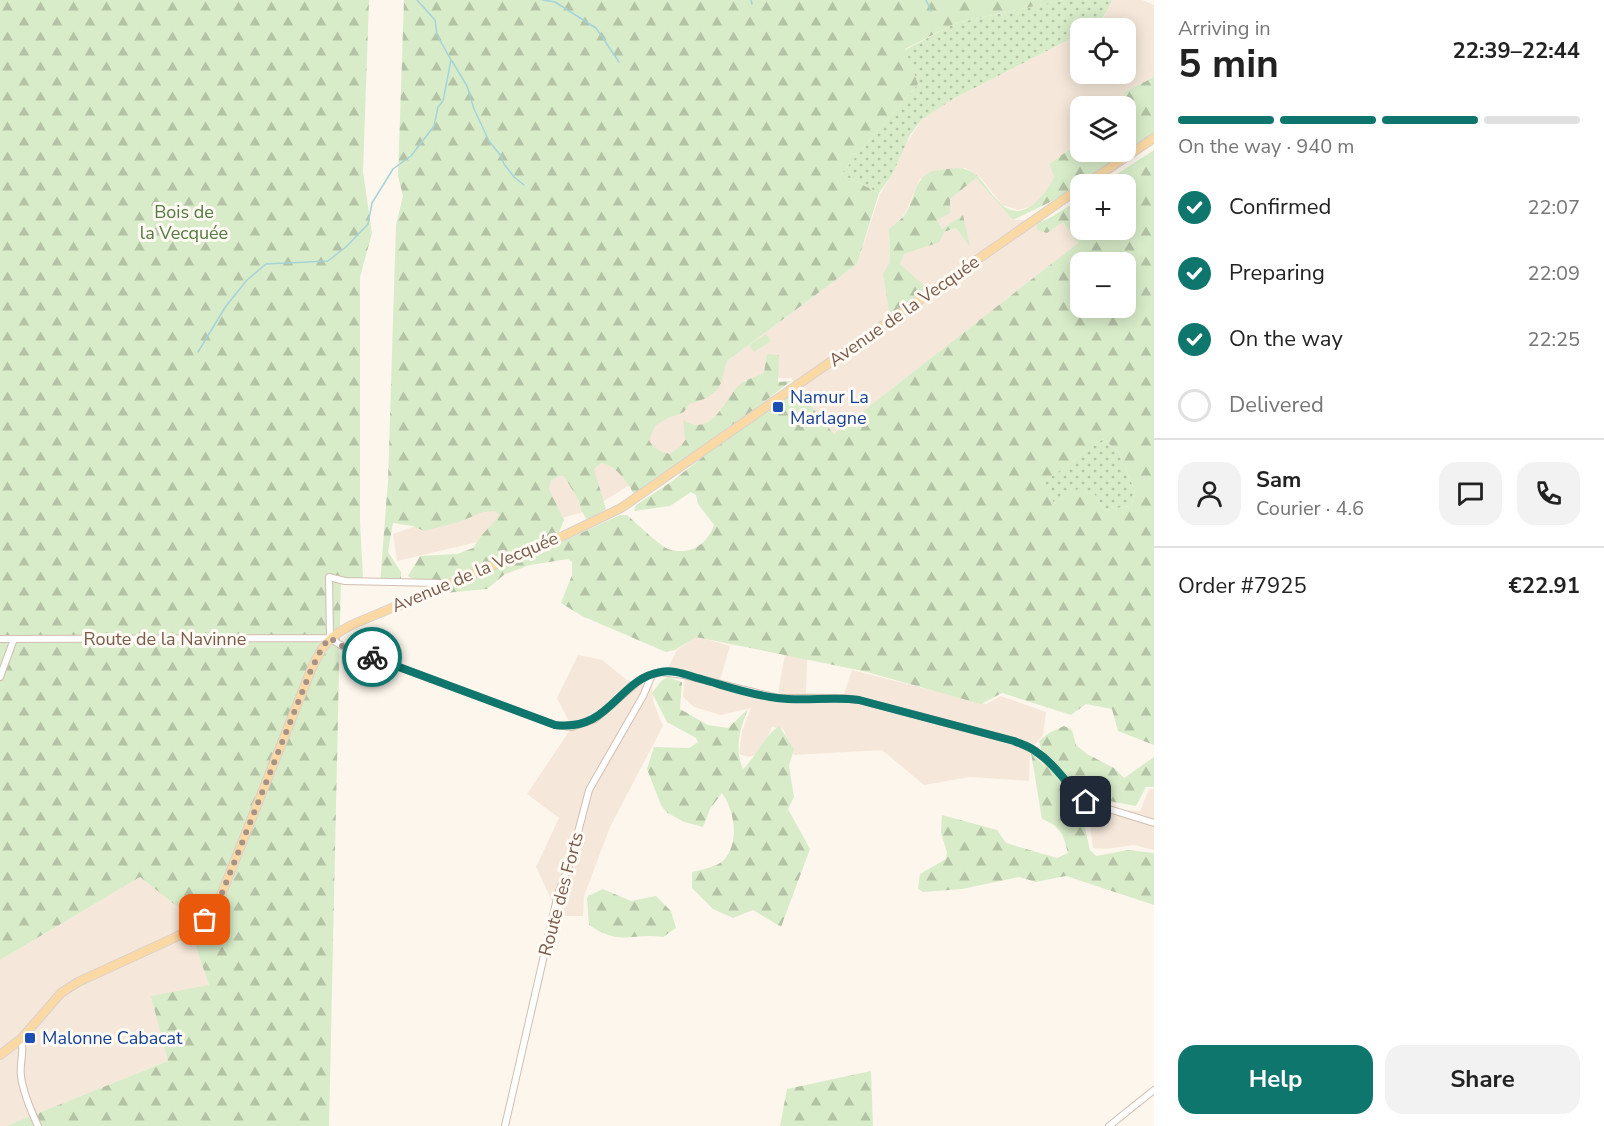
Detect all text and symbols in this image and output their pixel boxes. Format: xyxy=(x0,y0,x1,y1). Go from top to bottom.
text: Arriving in xyxy=(1178,15,1271,42)
map controls xyxy=(1070,18,1136,318)
button: locate xyxy=(1070,18,1136,84)
text: 22:39–22:44 xyxy=(1452,36,1580,66)
text: 5 min xyxy=(1178,38,1279,91)
button: layers xyxy=(1070,96,1136,162)
text: On the way · 940 m xyxy=(1178,133,1354,160)
button: + xyxy=(1070,174,1136,240)
icon: check xyxy=(1178,191,1211,224)
text: Confirmed xyxy=(1229,192,1331,222)
text: 22:07 xyxy=(1527,194,1580,221)
park label: Bois de la Vecquée xyxy=(140,200,228,245)
street label: Avenue de la Vecquée xyxy=(824,250,984,372)
button: − xyxy=(1070,252,1136,318)
icon: check xyxy=(1178,257,1211,290)
text: Preparing xyxy=(1229,258,1325,288)
text: 22:09 xyxy=(1527,260,1580,287)
icon: check xyxy=(1178,323,1211,356)
text: On the way xyxy=(1229,324,1343,354)
text: 22:25 xyxy=(1527,326,1580,353)
place label: Namur La Marlagne xyxy=(790,385,869,430)
text: Delivered xyxy=(1229,390,1324,420)
marker: Namur La Marlagne xyxy=(771,400,785,414)
button: person xyxy=(1178,462,1241,525)
button: chat xyxy=(1439,462,1502,525)
button: phone xyxy=(1517,462,1580,525)
text: Sam xyxy=(1256,465,1301,495)
text: Courier · 4.6 xyxy=(1256,495,1364,522)
street label: Avenue de la Vecquée xyxy=(388,526,562,618)
text: Order #7925 xyxy=(1178,571,1307,601)
text: €22.91 xyxy=(1509,571,1580,601)
street label: Route de la Navinne xyxy=(84,627,246,651)
courier xyxy=(342,627,402,687)
icon: bike xyxy=(356,641,389,674)
pin xyxy=(1060,776,1111,827)
icon: home xyxy=(1069,785,1102,818)
street label: Route des Forts xyxy=(533,829,589,959)
pin xyxy=(179,894,230,945)
icon: bag xyxy=(188,903,221,936)
place label: Malonne Cabacat xyxy=(42,1026,183,1050)
marker: Malonne Cabacat xyxy=(23,1031,37,1045)
button: Help xyxy=(1178,1045,1373,1114)
button: Share xyxy=(1385,1045,1580,1114)

